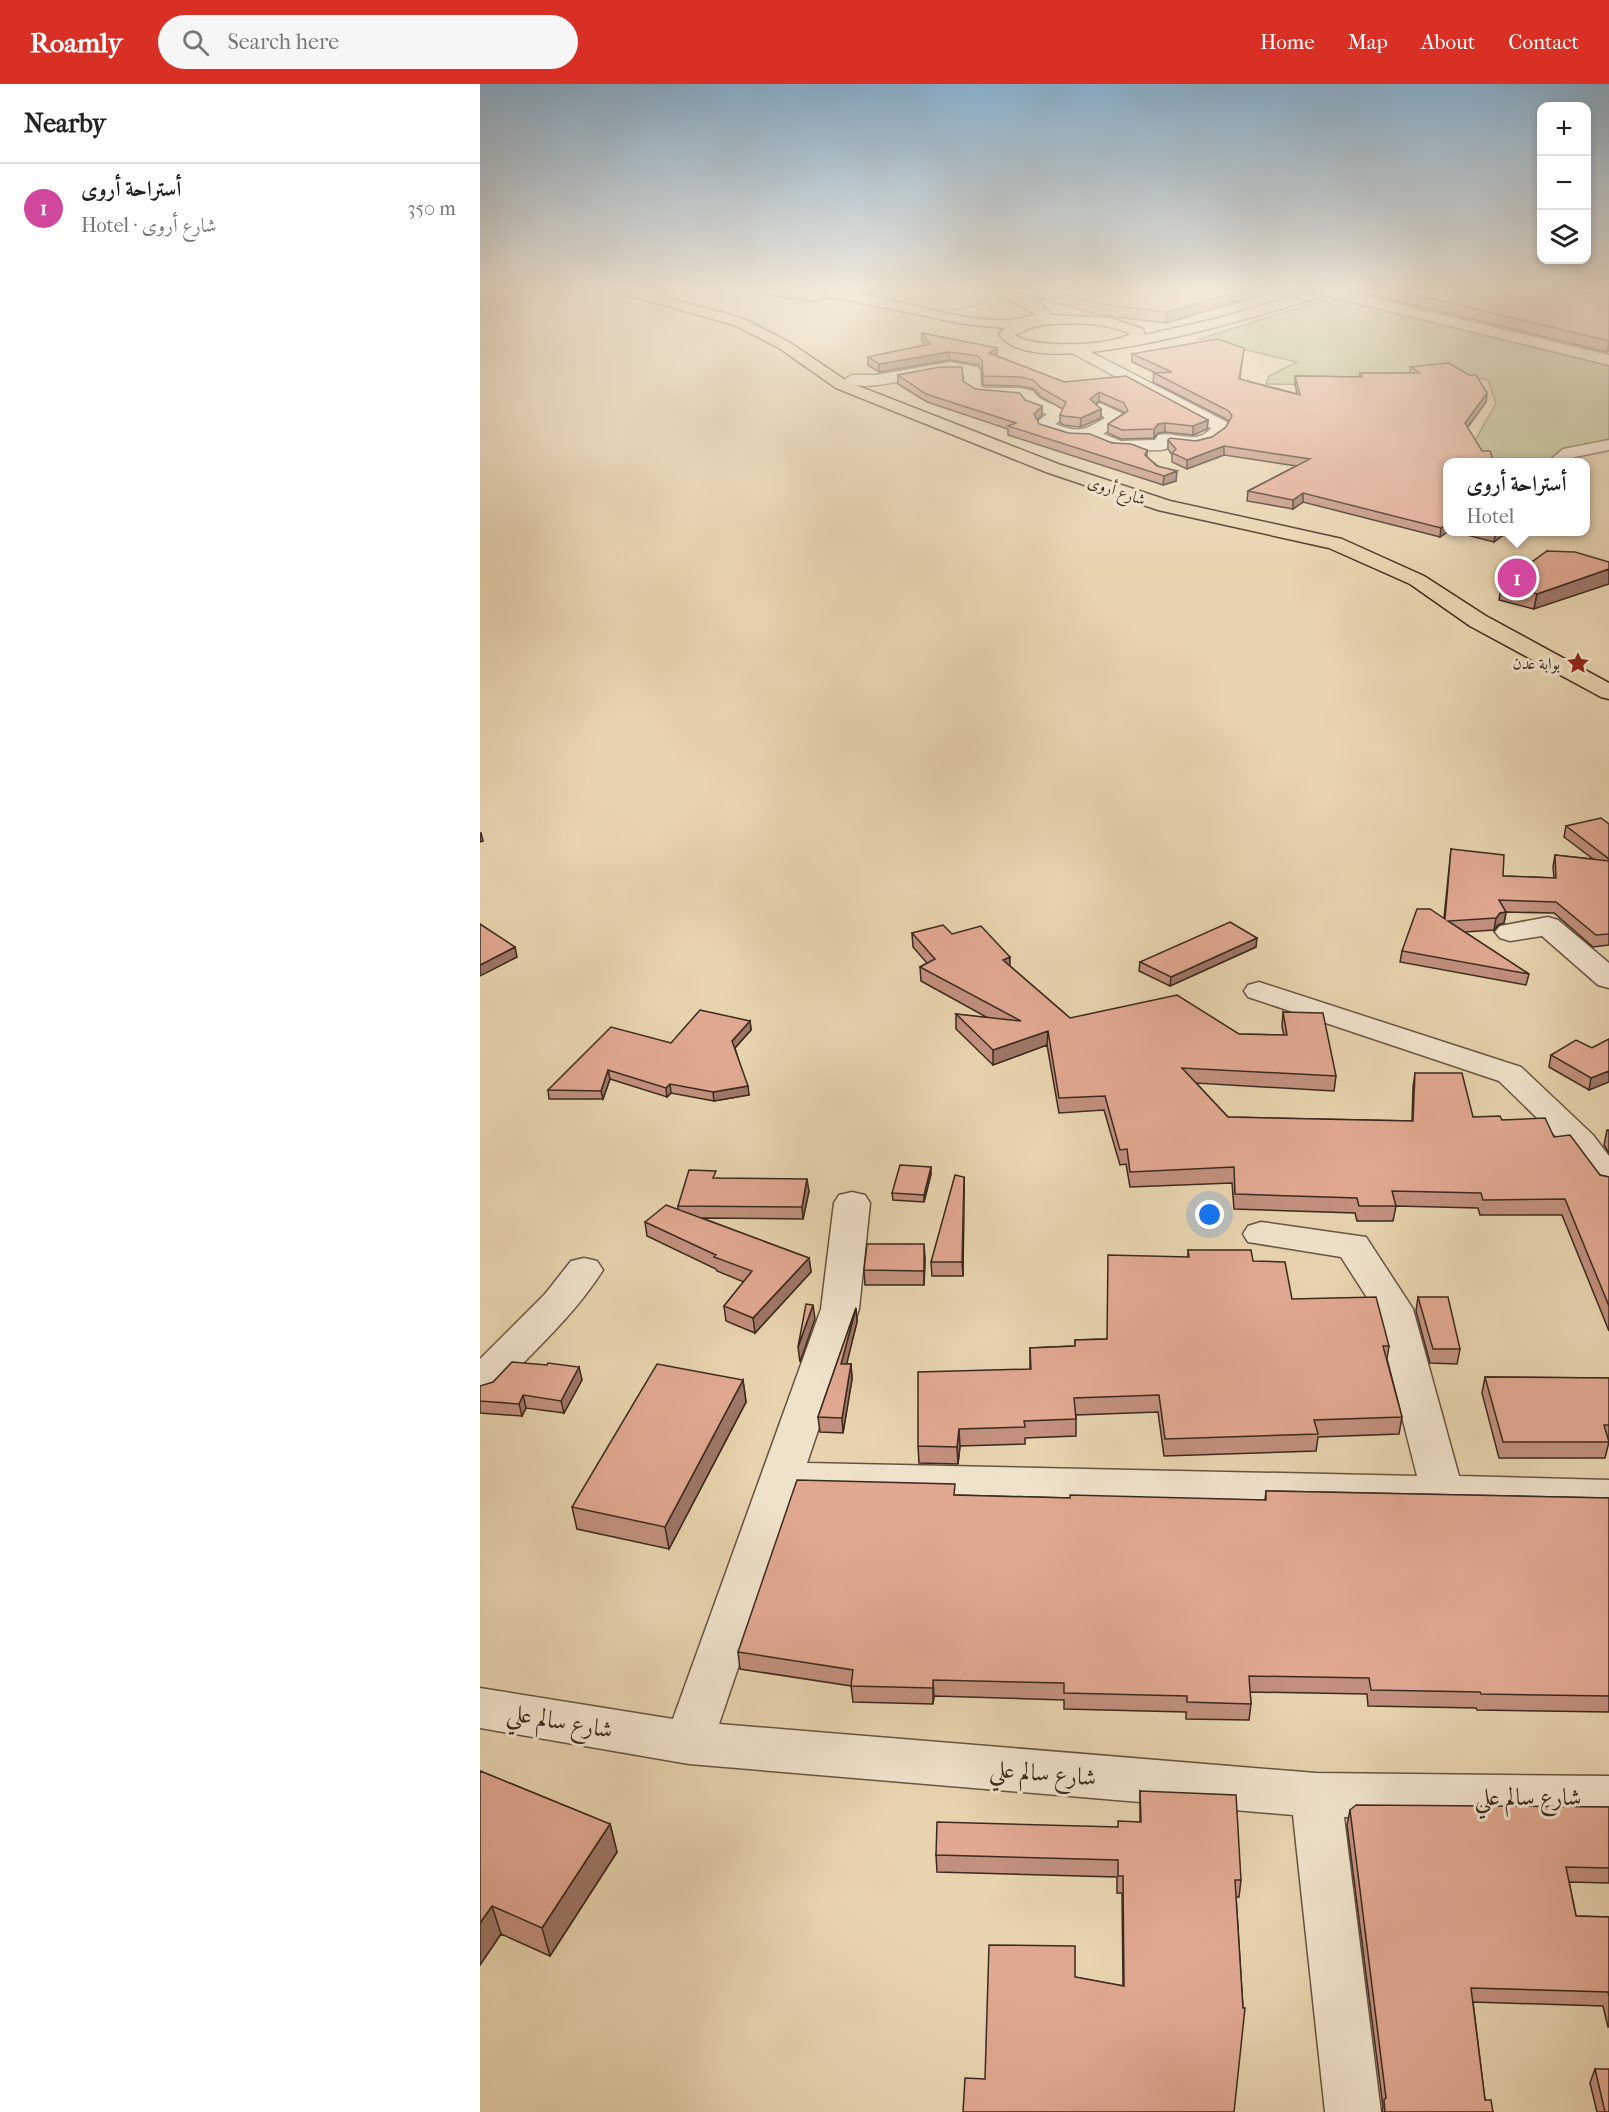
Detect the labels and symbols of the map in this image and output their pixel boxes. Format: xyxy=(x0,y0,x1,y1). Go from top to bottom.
street label: شارع أروى xyxy=(1084,470,1149,513)
pin: 1 xyxy=(1498,556,1536,600)
place icon: بوابة عدن xyxy=(1565,650,1591,676)
place label: بوابة عدن xyxy=(1513,654,1560,674)
your location xyxy=(1195,1200,1224,1229)
street label: شارع سالم علي xyxy=(503,1698,615,1753)
street label: شارع سالم علي xyxy=(988,1754,1098,1801)
street label: شارع سالم علي xyxy=(1475,1783,1581,1820)

